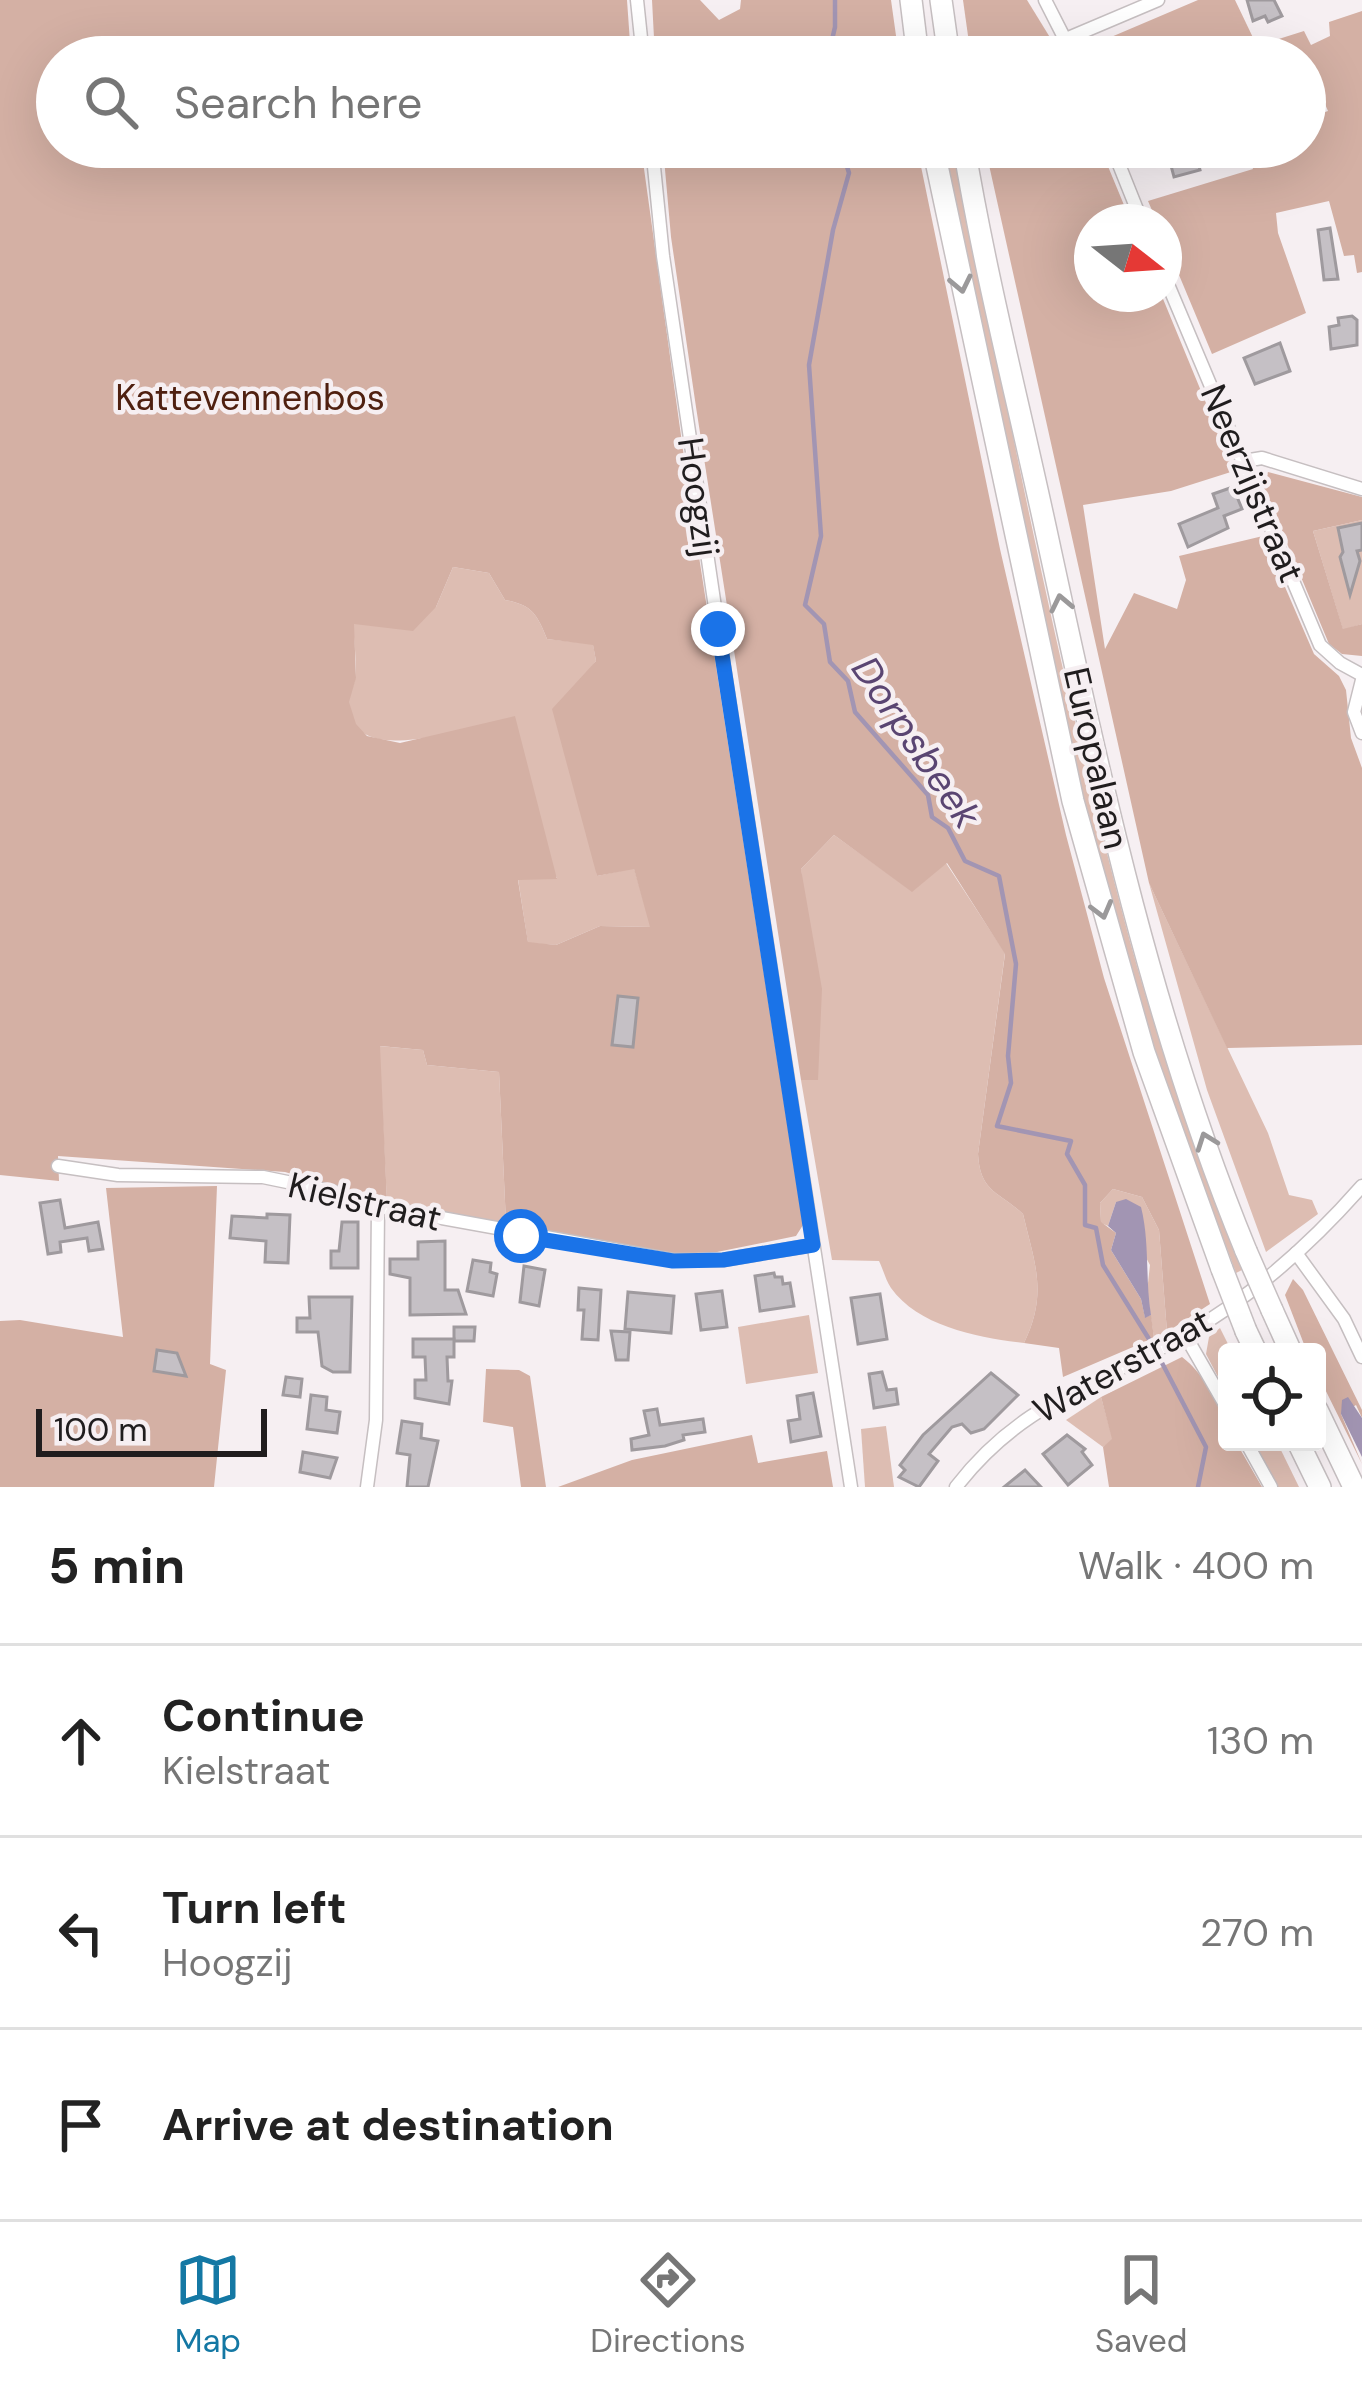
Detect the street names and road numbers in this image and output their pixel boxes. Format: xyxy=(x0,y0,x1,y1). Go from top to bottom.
street label: Neerzijstraat xyxy=(1190,377,1315,589)
street label: Hoogzij xyxy=(667,434,730,560)
street label: Europalaan xyxy=(1053,663,1140,853)
street label: Kielstraat xyxy=(284,1161,446,1242)
street label: Waterstraat xyxy=(1025,1297,1220,1434)

